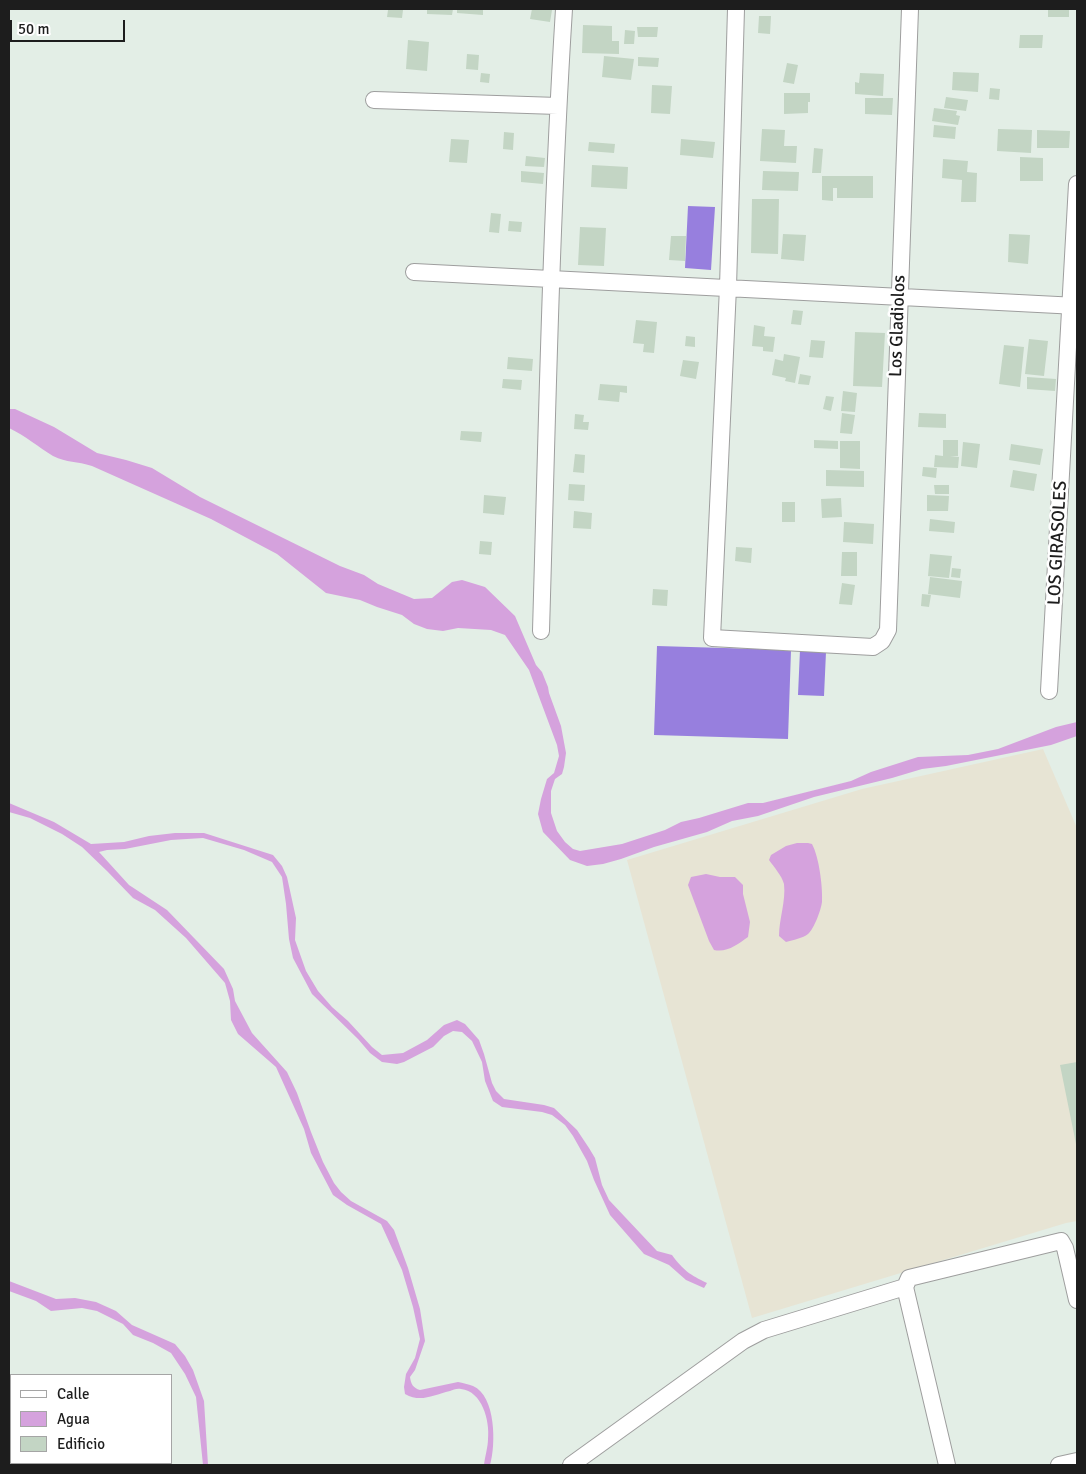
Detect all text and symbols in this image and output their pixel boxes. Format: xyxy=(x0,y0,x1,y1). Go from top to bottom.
scale bar xyxy=(12,10,128,42)
text: 50 m xyxy=(18,20,49,38)
street label: Los Gladiolos xyxy=(885,275,911,377)
street label: LOS GIRASOLES xyxy=(1044,480,1072,606)
legend xyxy=(10,1374,172,1464)
text: Calle xyxy=(57,1385,90,1403)
text: Agua xyxy=(57,1410,90,1428)
text: Edificio xyxy=(57,1435,105,1453)

